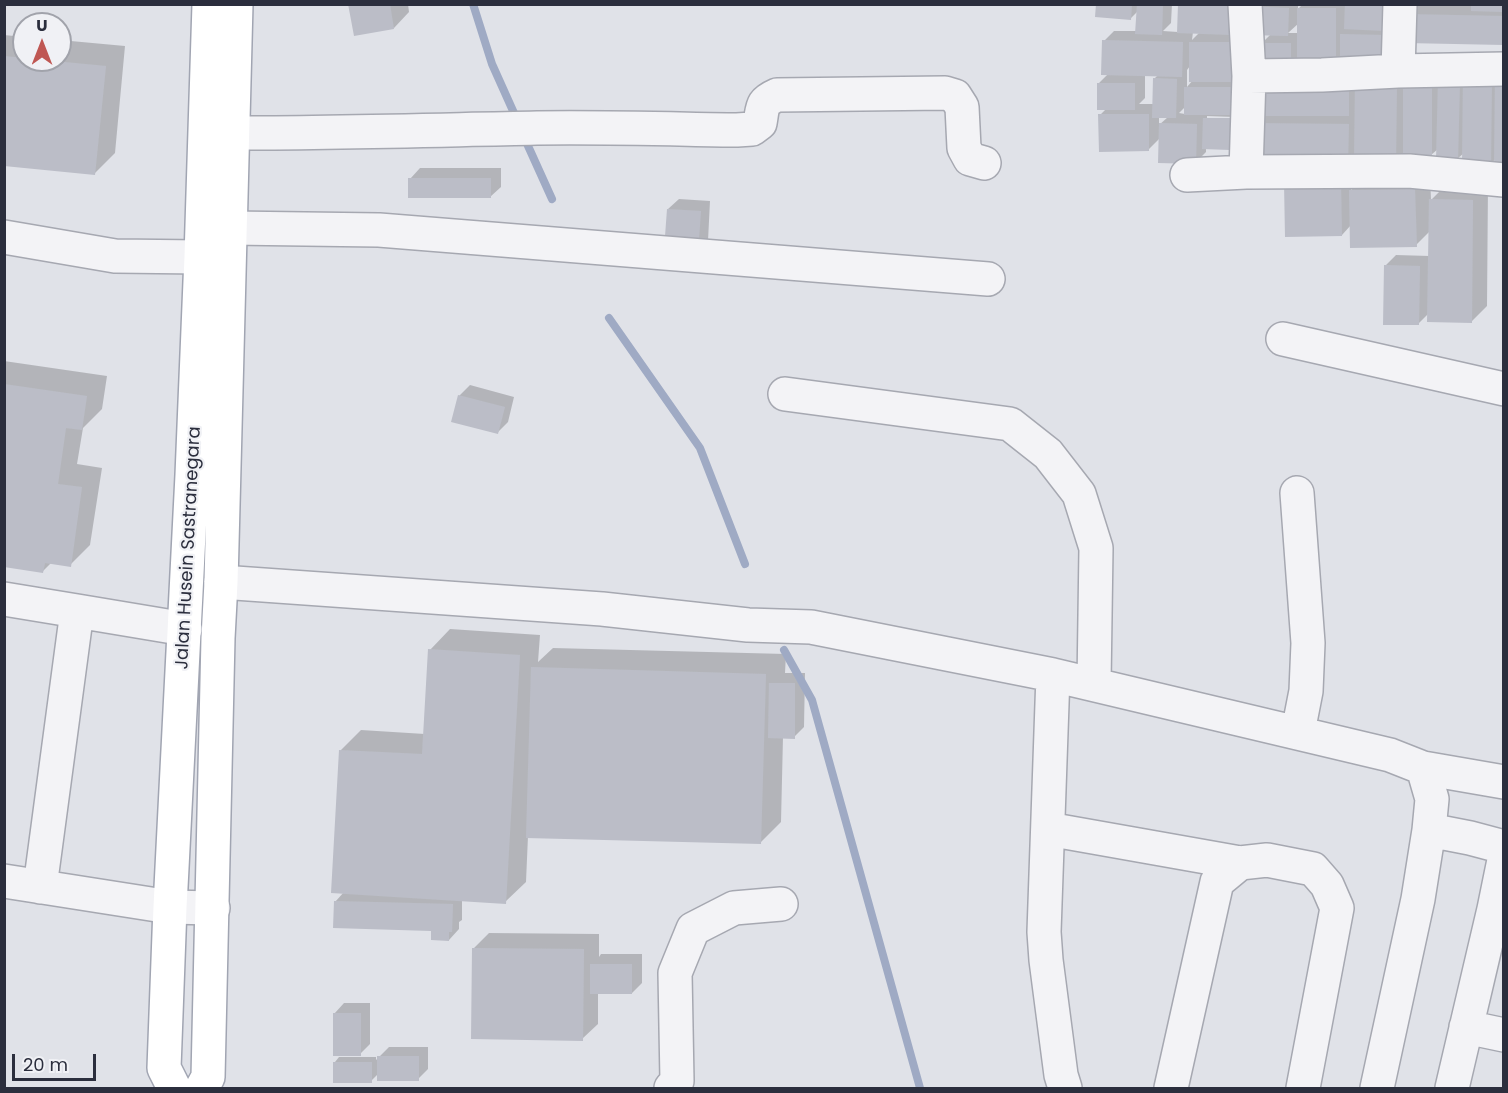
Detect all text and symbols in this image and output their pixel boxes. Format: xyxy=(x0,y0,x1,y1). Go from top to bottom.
north arrow xyxy=(12,12,72,72)
text: U xyxy=(36,14,48,37)
street label: Jalan Husein Sastranegara xyxy=(172,426,206,670)
scale bar xyxy=(15,1042,99,1080)
text: 20 m xyxy=(23,1052,68,1077)

